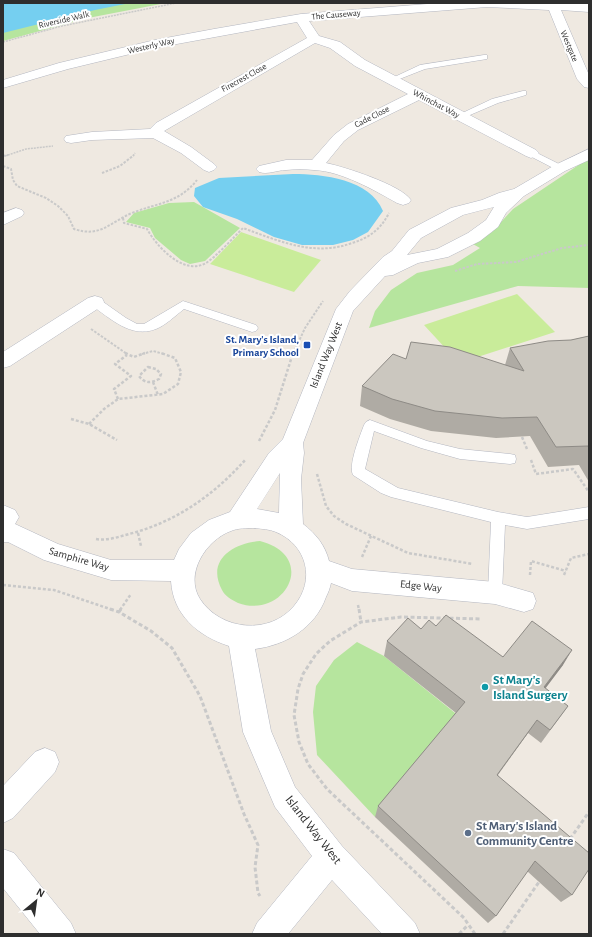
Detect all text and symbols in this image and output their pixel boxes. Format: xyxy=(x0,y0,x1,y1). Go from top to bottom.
street label: The Causeway xyxy=(311,8,361,22)
street label: Riverside Walk xyxy=(38,10,91,30)
street label: Westgate xyxy=(558,29,580,63)
street label: Westerly Way xyxy=(127,36,175,56)
street label: Firecrest Close xyxy=(220,62,268,94)
street label: Whinchat Way xyxy=(411,88,461,120)
street label: Cade Close xyxy=(353,104,391,130)
street label: Island Way West xyxy=(308,320,344,390)
place label: St. Mary's Island, Primary School xyxy=(225,334,299,358)
marker: St. Mary's Island, Primary School xyxy=(302,340,312,350)
street label: Samphire Way xyxy=(48,545,111,573)
street label: Edge Way xyxy=(400,578,443,594)
place label: St Mary's Island Surgery xyxy=(493,674,568,702)
marker: St Mary's Island Surgery xyxy=(480,682,490,692)
street label: Island Way West xyxy=(282,793,344,867)
place label: St Mary's Island Community Centre xyxy=(476,820,574,848)
marker: St Mary's Island Community Centre xyxy=(463,828,473,838)
north arrow xyxy=(16,881,56,921)
text: N xyxy=(35,886,47,899)

